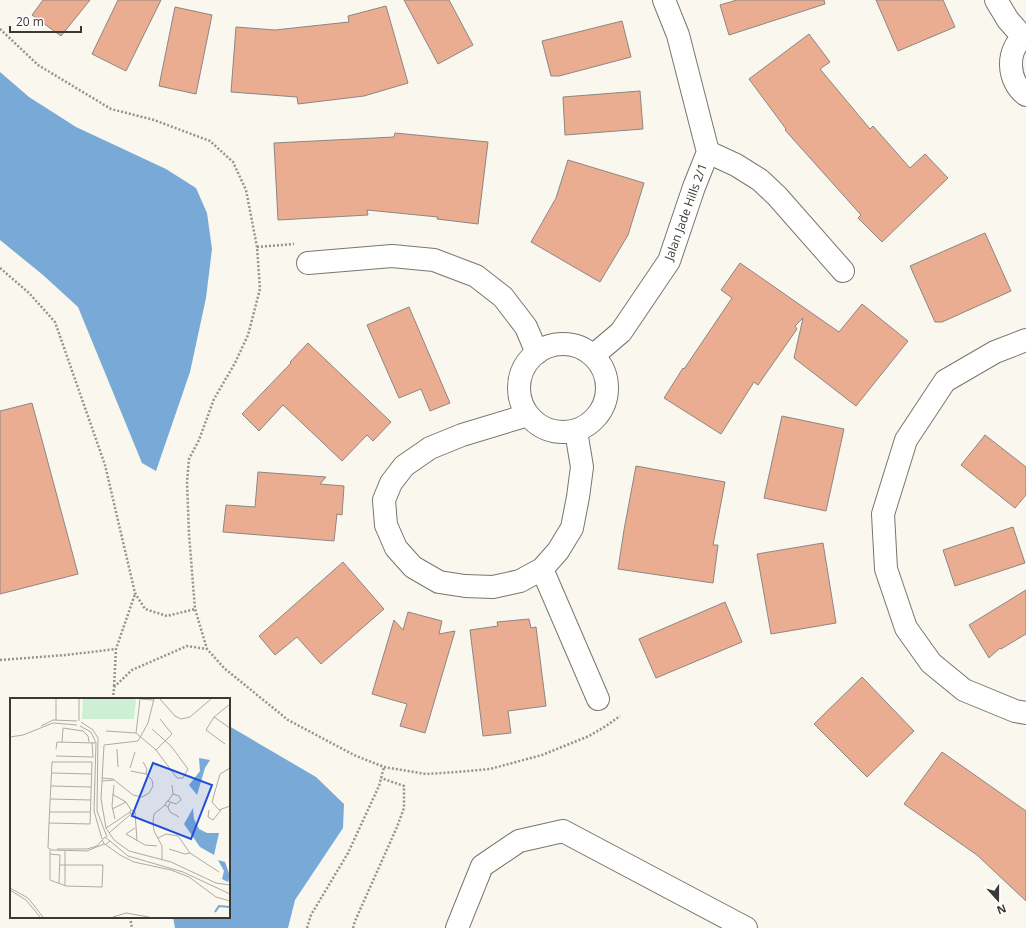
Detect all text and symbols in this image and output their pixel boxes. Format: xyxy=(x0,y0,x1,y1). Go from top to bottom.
scale bar xyxy=(10,8,81,34)
text: 20 m xyxy=(16,13,44,30)
street label: Jalan Jade Hills 2/1 xyxy=(660,161,711,264)
inset map xyxy=(10,698,230,918)
north arrow xyxy=(978,880,1018,920)
text: N xyxy=(995,901,1009,918)

